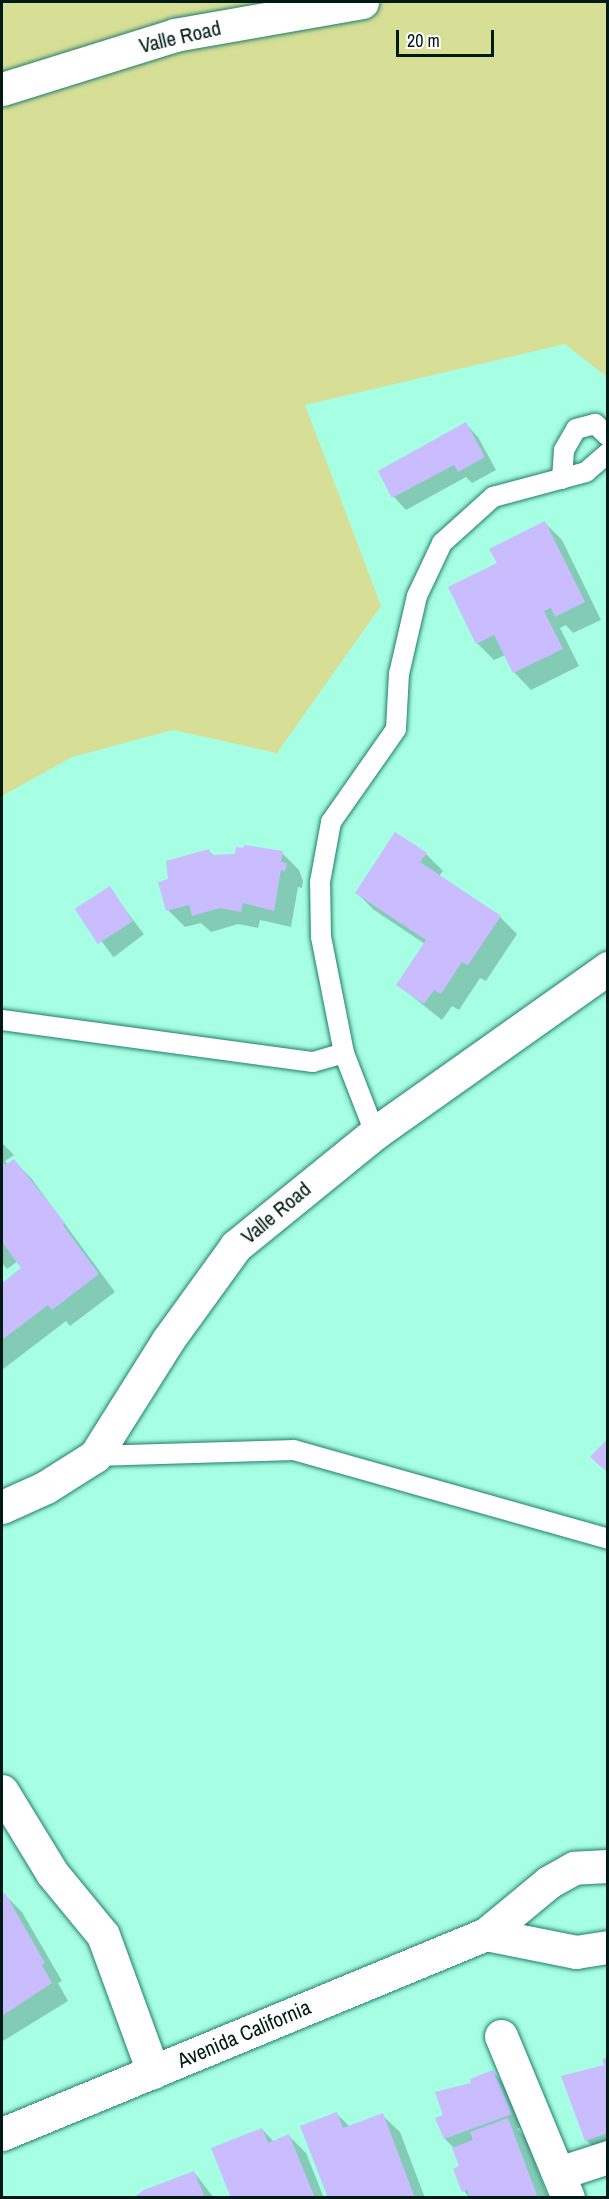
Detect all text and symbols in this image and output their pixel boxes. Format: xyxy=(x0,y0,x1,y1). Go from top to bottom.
street label: Valle Road xyxy=(137,15,223,59)
scale bar xyxy=(399,18,496,56)
text: 20 m xyxy=(407,28,440,53)
street label: Valle Road xyxy=(236,1177,316,1249)
street label: Avenida California xyxy=(174,1995,314,2073)

